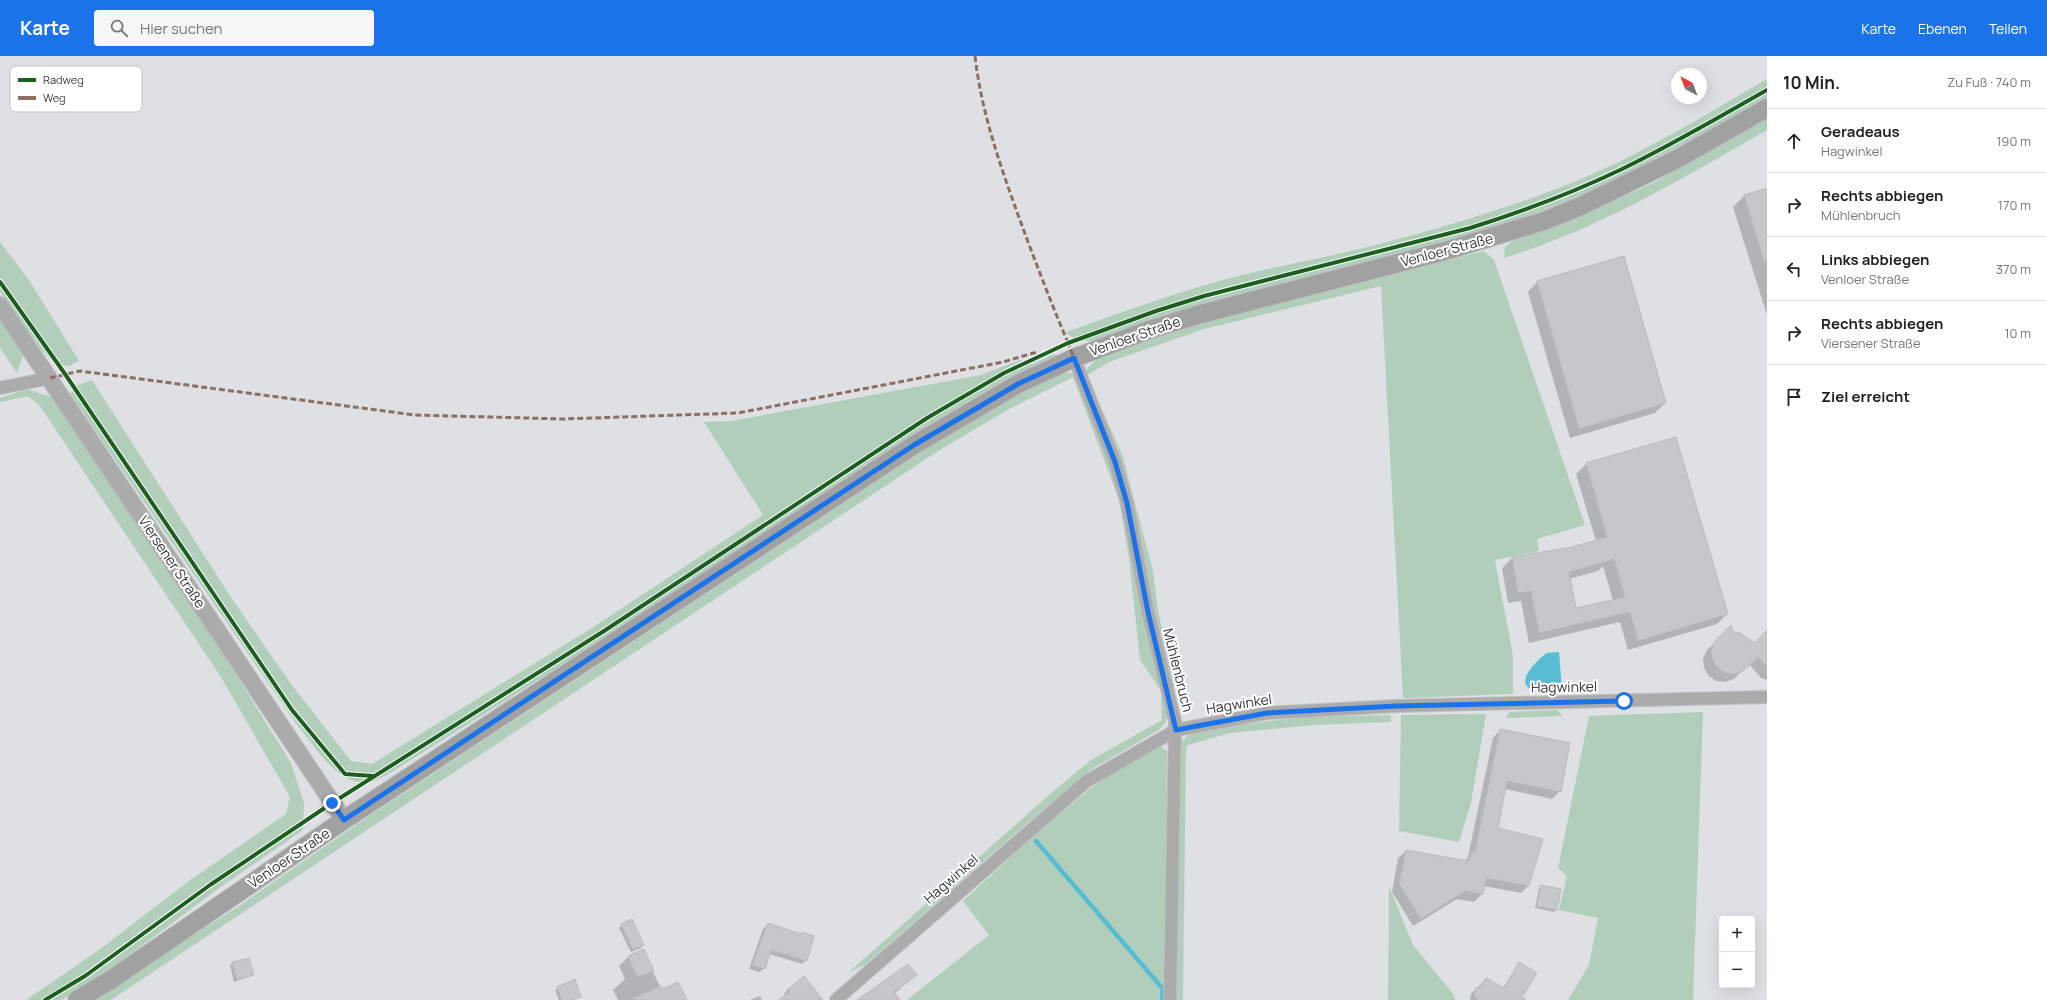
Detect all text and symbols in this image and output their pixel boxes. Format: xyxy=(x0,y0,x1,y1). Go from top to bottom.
search box xyxy=(94,10,374,46)
text: Karte xyxy=(20,15,70,41)
icon: search xyxy=(108,17,130,39)
text: Hier suchen xyxy=(140,18,222,39)
text: Karte xyxy=(1861,19,1896,38)
text: Ebenen xyxy=(1918,19,1967,38)
text: Teilen xyxy=(1989,19,2027,38)
legend xyxy=(10,66,142,112)
north arrow xyxy=(1671,68,1707,104)
text: 10 Min. xyxy=(1783,71,1840,94)
text: Radweg xyxy=(43,72,84,87)
text: Zu Fuß · 740 m xyxy=(1947,73,2031,91)
text: Weg xyxy=(43,90,66,105)
text: Geradeaus xyxy=(1821,121,1900,142)
icon: ahead xyxy=(1783,130,1805,152)
text: 190 m xyxy=(1996,132,2031,150)
text: Hagwinkel xyxy=(1821,142,1883,160)
text: Rechts abbiegen xyxy=(1821,185,1943,206)
icon: right xyxy=(1783,194,1805,216)
text: 170 m xyxy=(1998,196,2031,214)
text: Mühlenbruch xyxy=(1821,206,1901,224)
street label: Venloer Straße xyxy=(1399,228,1495,271)
text: Links abbiegen xyxy=(1821,249,1929,270)
icon: left xyxy=(1783,258,1805,280)
text: 370 m xyxy=(1996,260,2031,278)
text: Venloer Straße xyxy=(1821,270,1909,288)
street label: Venloer Straße xyxy=(1087,311,1183,360)
text: Rechts abbiegen xyxy=(1821,313,1943,334)
icon: right xyxy=(1783,322,1805,344)
text: 10 m xyxy=(2004,324,2031,342)
text: Viersener Straße xyxy=(1821,334,1921,352)
icon: arrive xyxy=(1783,386,1805,408)
text: Ziel erreicht xyxy=(1821,386,1910,407)
street label: Viersener Straße xyxy=(135,512,210,612)
street label: Mühlenbruch xyxy=(1159,626,1198,714)
street label: Hagwinkel xyxy=(1531,676,1597,697)
street label: Hagwinkel xyxy=(1205,689,1273,718)
route start xyxy=(1615,692,1633,710)
route end xyxy=(323,794,341,812)
street label: Venloer Straße xyxy=(244,823,333,892)
street label: Hagwinkel xyxy=(919,850,982,908)
map controls xyxy=(1719,916,1755,988)
button: + xyxy=(1719,916,1755,952)
button: − xyxy=(1719,952,1755,988)

